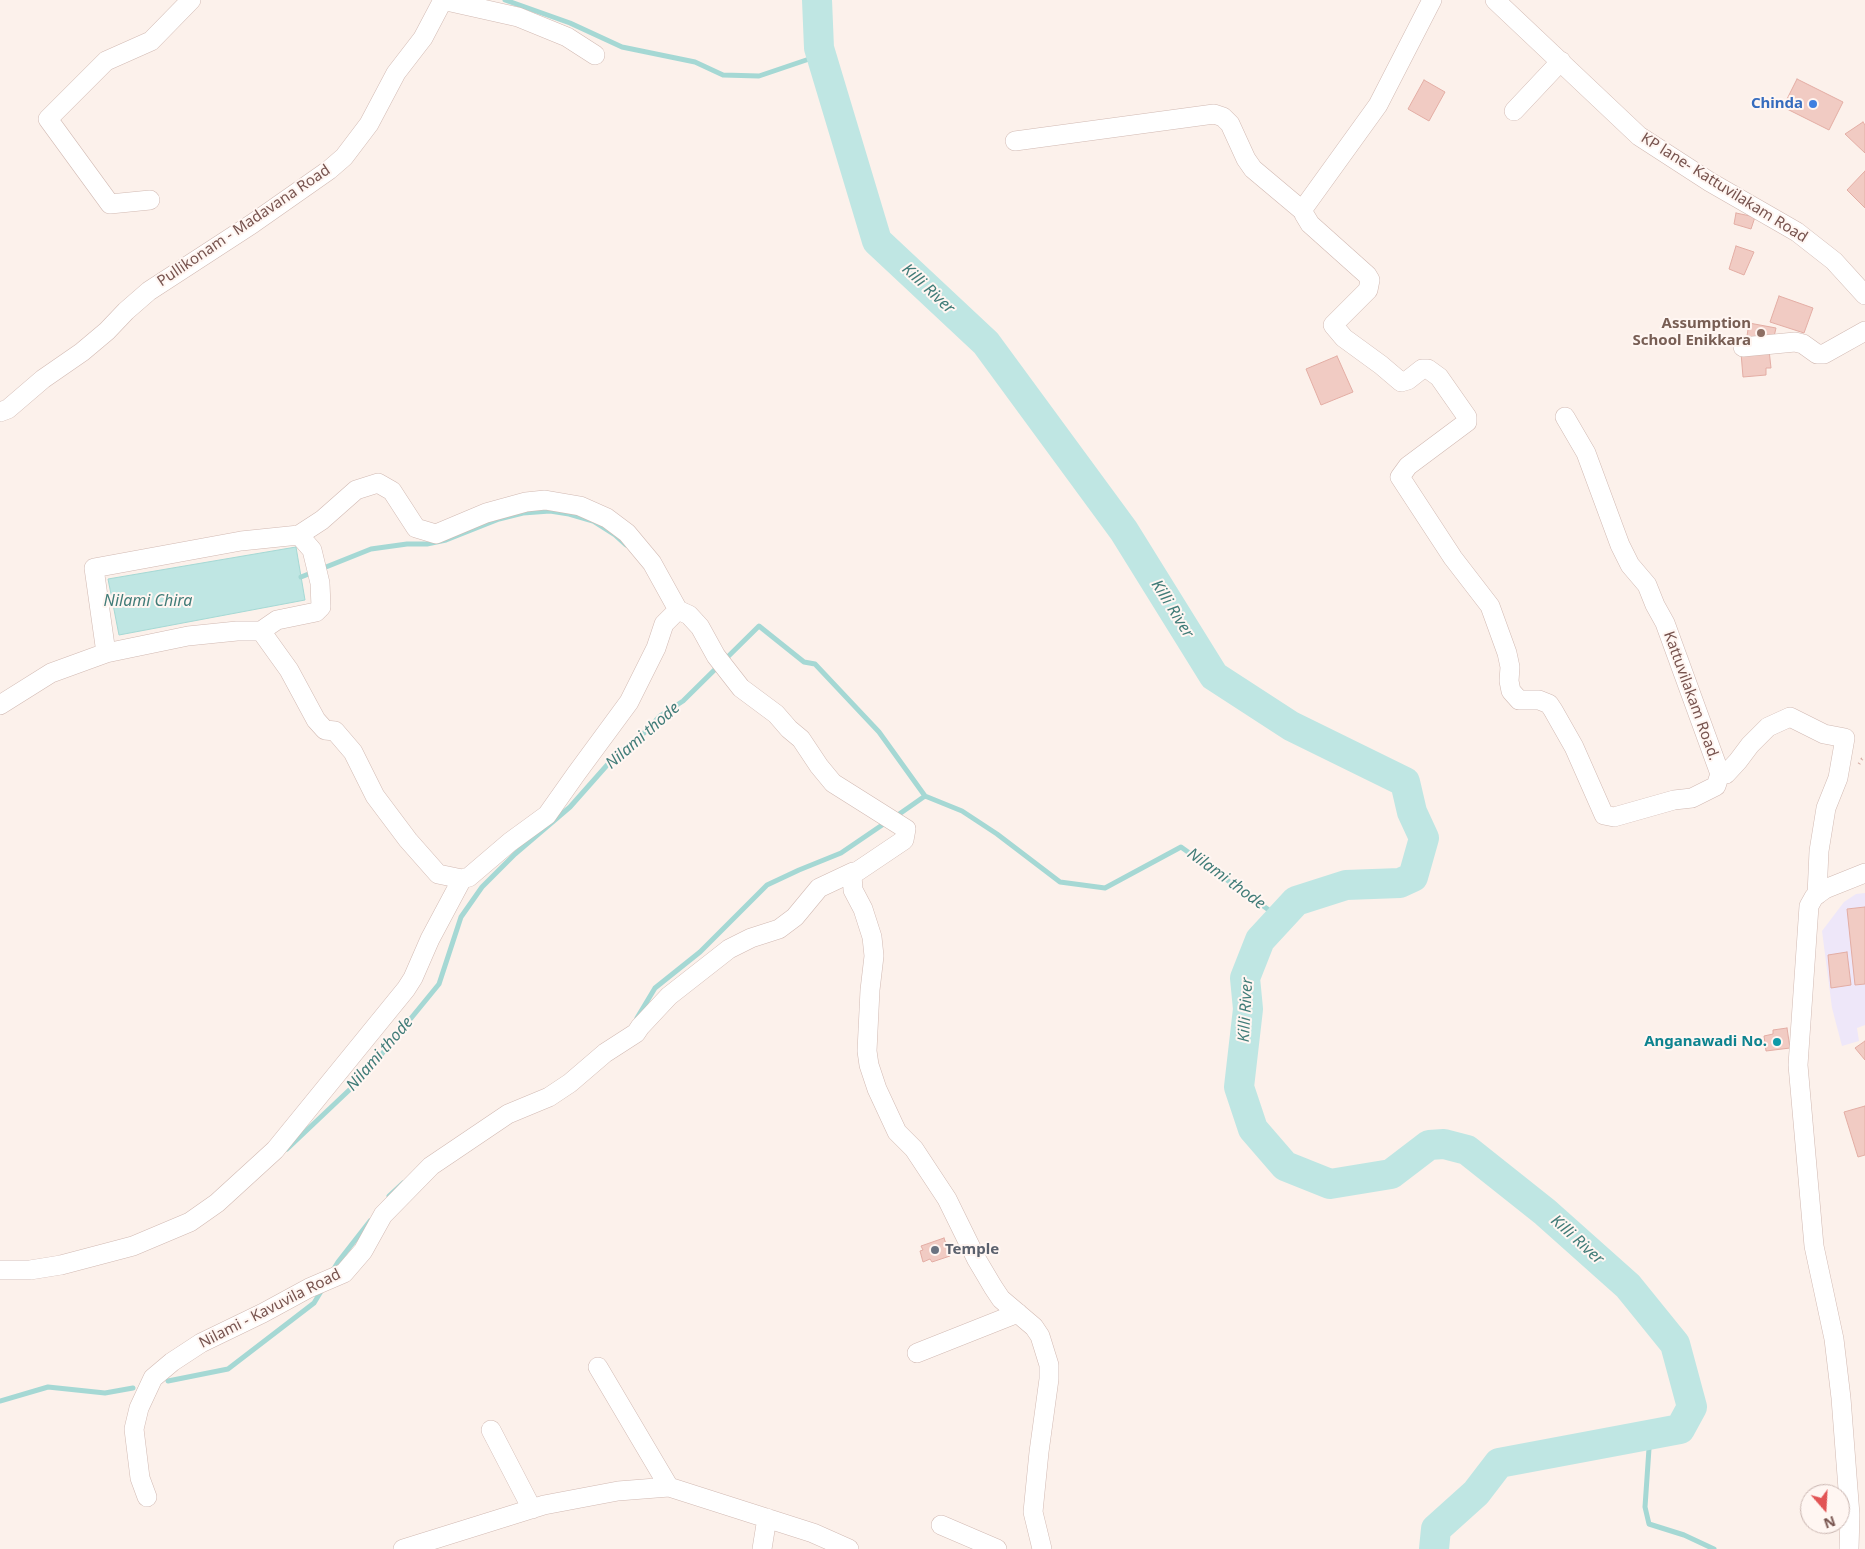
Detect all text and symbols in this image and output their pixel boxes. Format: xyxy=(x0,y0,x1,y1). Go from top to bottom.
place label: Chinda xyxy=(1751,95,1803,113)
marker: Chinda xyxy=(1807,98,1819,110)
street label: KP lane- Kattuvilakam Road xyxy=(1637,129,1811,247)
street label: Pullikonam - Madavana Road xyxy=(154,161,334,291)
water label: Killi River xyxy=(898,260,958,318)
place label: Assumption School Enikkara xyxy=(1633,315,1751,350)
marker: Assumption School Enikkara xyxy=(1755,327,1767,339)
water label: Killi River xyxy=(1147,576,1197,642)
water label: Nilami Chira xyxy=(104,591,192,611)
street label: Kattuvilakam Road. xyxy=(1659,629,1723,763)
water label: Nilami thode xyxy=(602,699,684,773)
water label: Nilami thode xyxy=(1183,844,1269,914)
water label: Killi River xyxy=(1235,977,1257,1043)
water label: Nilami thode xyxy=(343,1013,417,1095)
place label: Anganawadi No. xyxy=(1644,1033,1767,1051)
marker: Anganawadi No. xyxy=(1771,1036,1783,1048)
water label: Killi River xyxy=(1547,1211,1607,1269)
place label: Temple xyxy=(945,1241,999,1259)
marker: Temple xyxy=(929,1244,941,1256)
street label: Nilami - Kavuvila Road xyxy=(196,1265,344,1353)
north arrow xyxy=(1800,1484,1850,1534)
text: N xyxy=(1821,1512,1838,1534)

